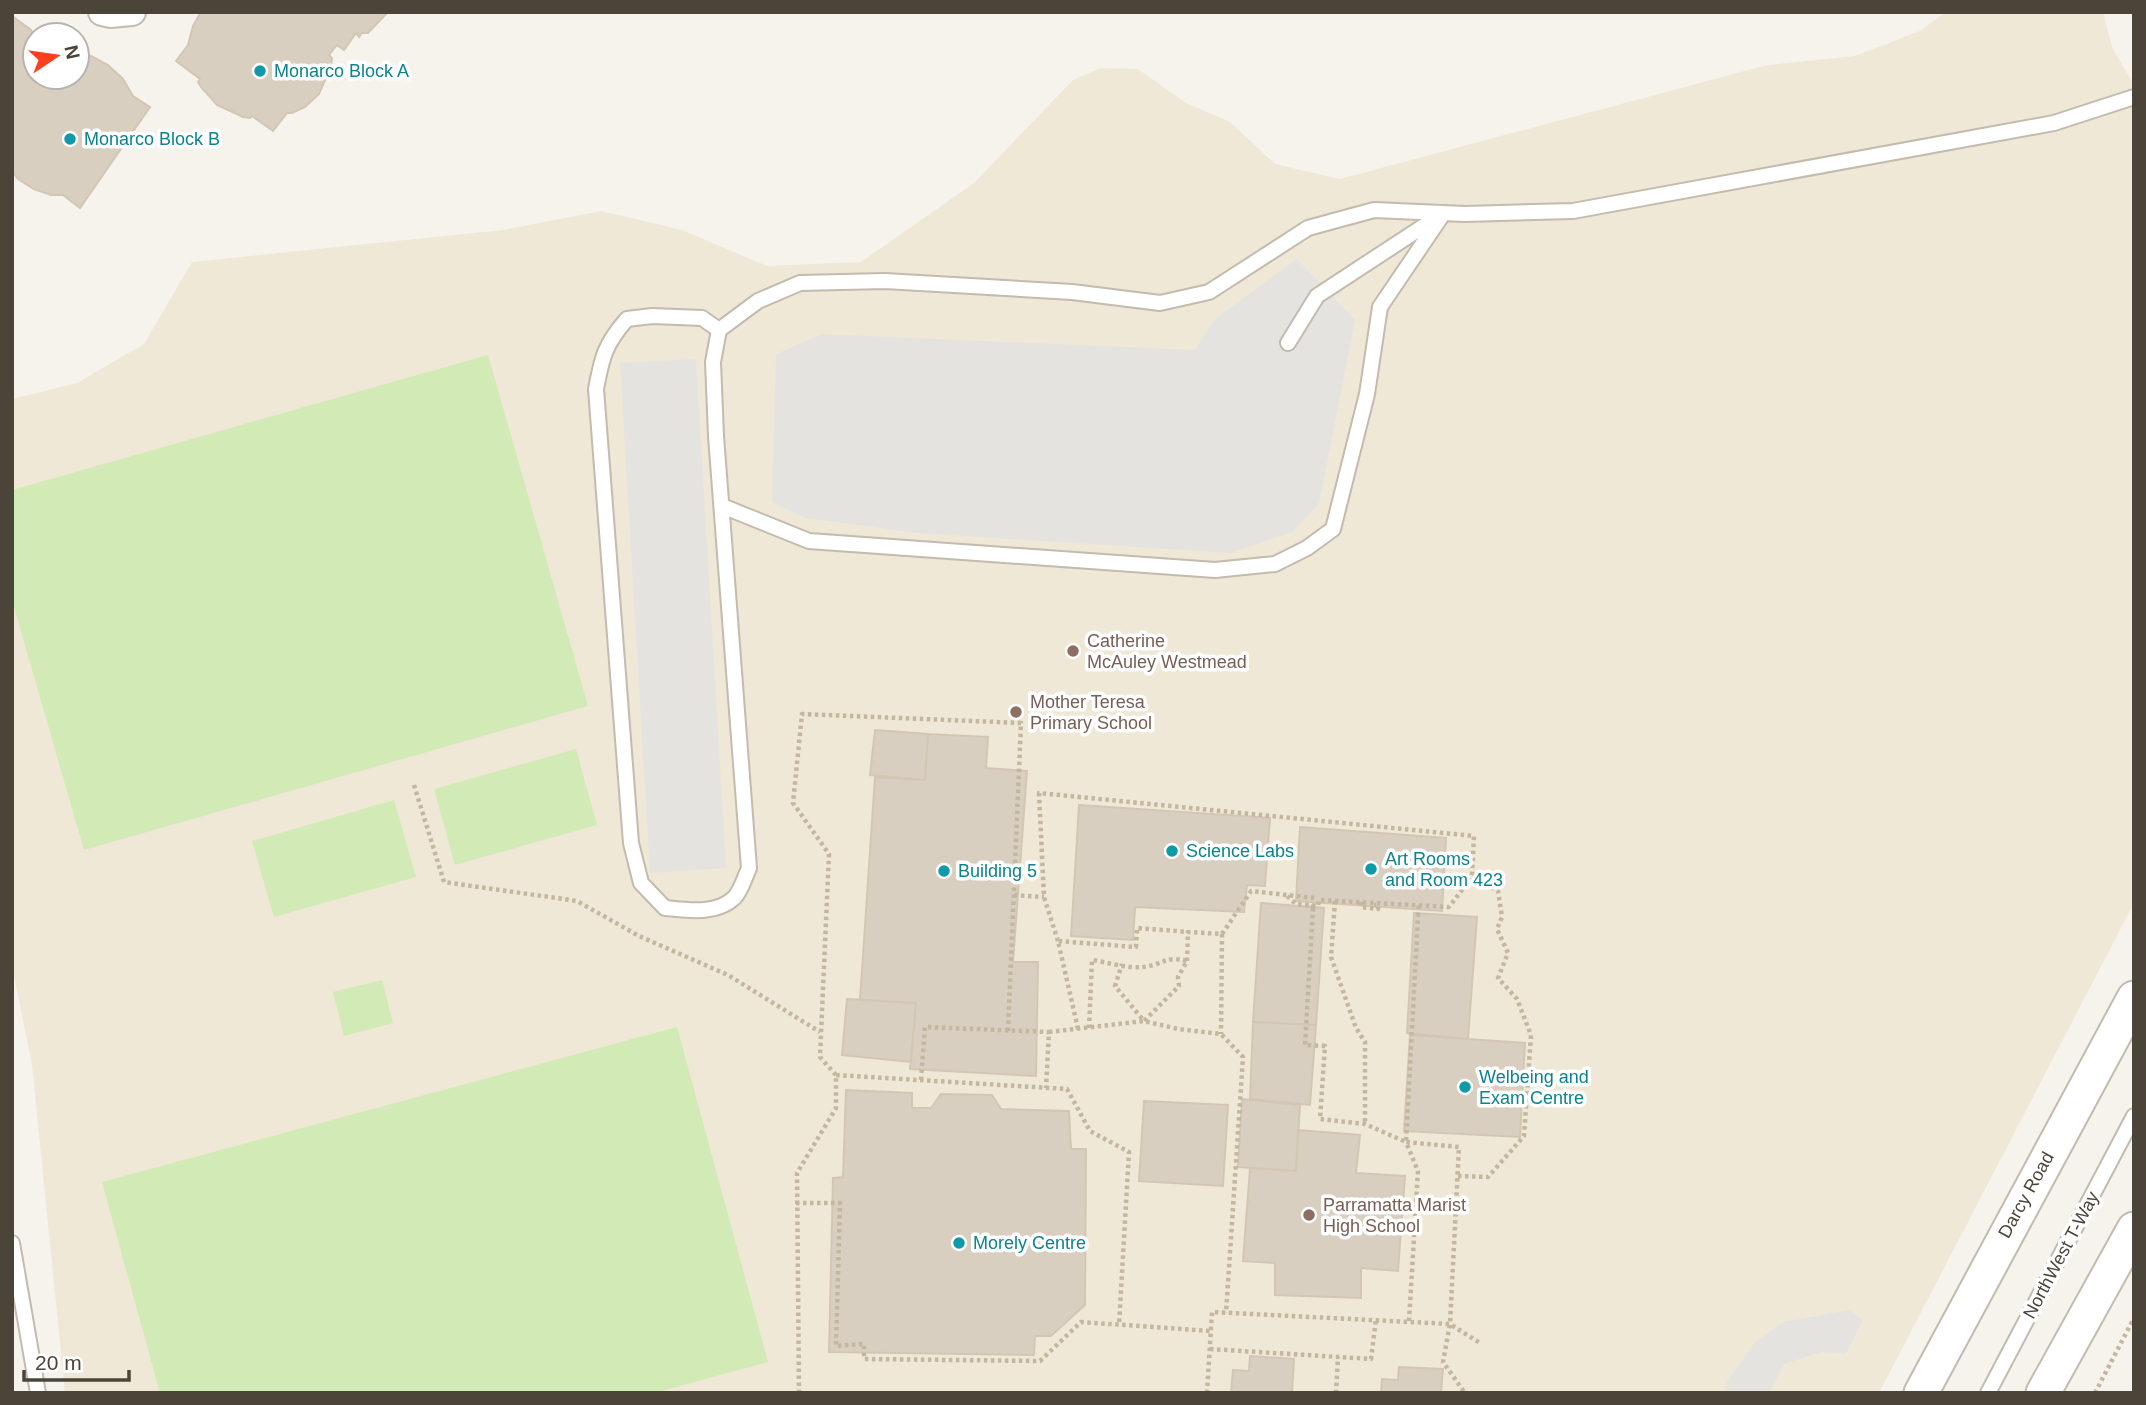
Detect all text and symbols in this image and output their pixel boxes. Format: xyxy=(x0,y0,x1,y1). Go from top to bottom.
north arrow xyxy=(21,21,91,91)
text: N xyxy=(60,43,84,61)
place label: Monarco Block A xyxy=(274,61,409,81)
marker: Monarco Block A xyxy=(252,63,268,79)
place label: Monarco Block B xyxy=(84,129,220,149)
marker: Monarco Block B xyxy=(62,131,78,147)
place label: Catherine McAuley Westmead xyxy=(1087,631,1247,672)
marker: Catherine McAuley Westmead xyxy=(1065,643,1081,659)
place label: Mother Teresa Primary School xyxy=(1030,692,1152,733)
marker: Mother Teresa Primary School xyxy=(1008,704,1024,720)
place label: Science Labs xyxy=(1186,841,1294,861)
marker: Science Labs xyxy=(1164,843,1180,859)
place label: Art Rooms and Room 423 xyxy=(1385,849,1503,890)
place label: Building 5 xyxy=(958,861,1037,881)
marker: Art Rooms and Room 423 xyxy=(1363,861,1379,877)
marker: Building 5 xyxy=(936,863,952,879)
place label: Welbeing and Exam Centre xyxy=(1479,1067,1589,1108)
marker: Welbeing and Exam Centre xyxy=(1457,1079,1473,1095)
street label: Darcy Road xyxy=(1994,1149,2058,1241)
street label: NorthWest T-Way xyxy=(2019,1188,2103,1322)
place label: Parramatta Marist High School xyxy=(1323,1195,1466,1236)
marker: Parramatta Marist High School xyxy=(1301,1207,1317,1223)
place label: Morely Centre xyxy=(973,1233,1086,1253)
marker: Morely Centre xyxy=(951,1235,967,1251)
scale bar xyxy=(24,1338,130,1382)
text: 20 m xyxy=(35,1351,82,1374)

